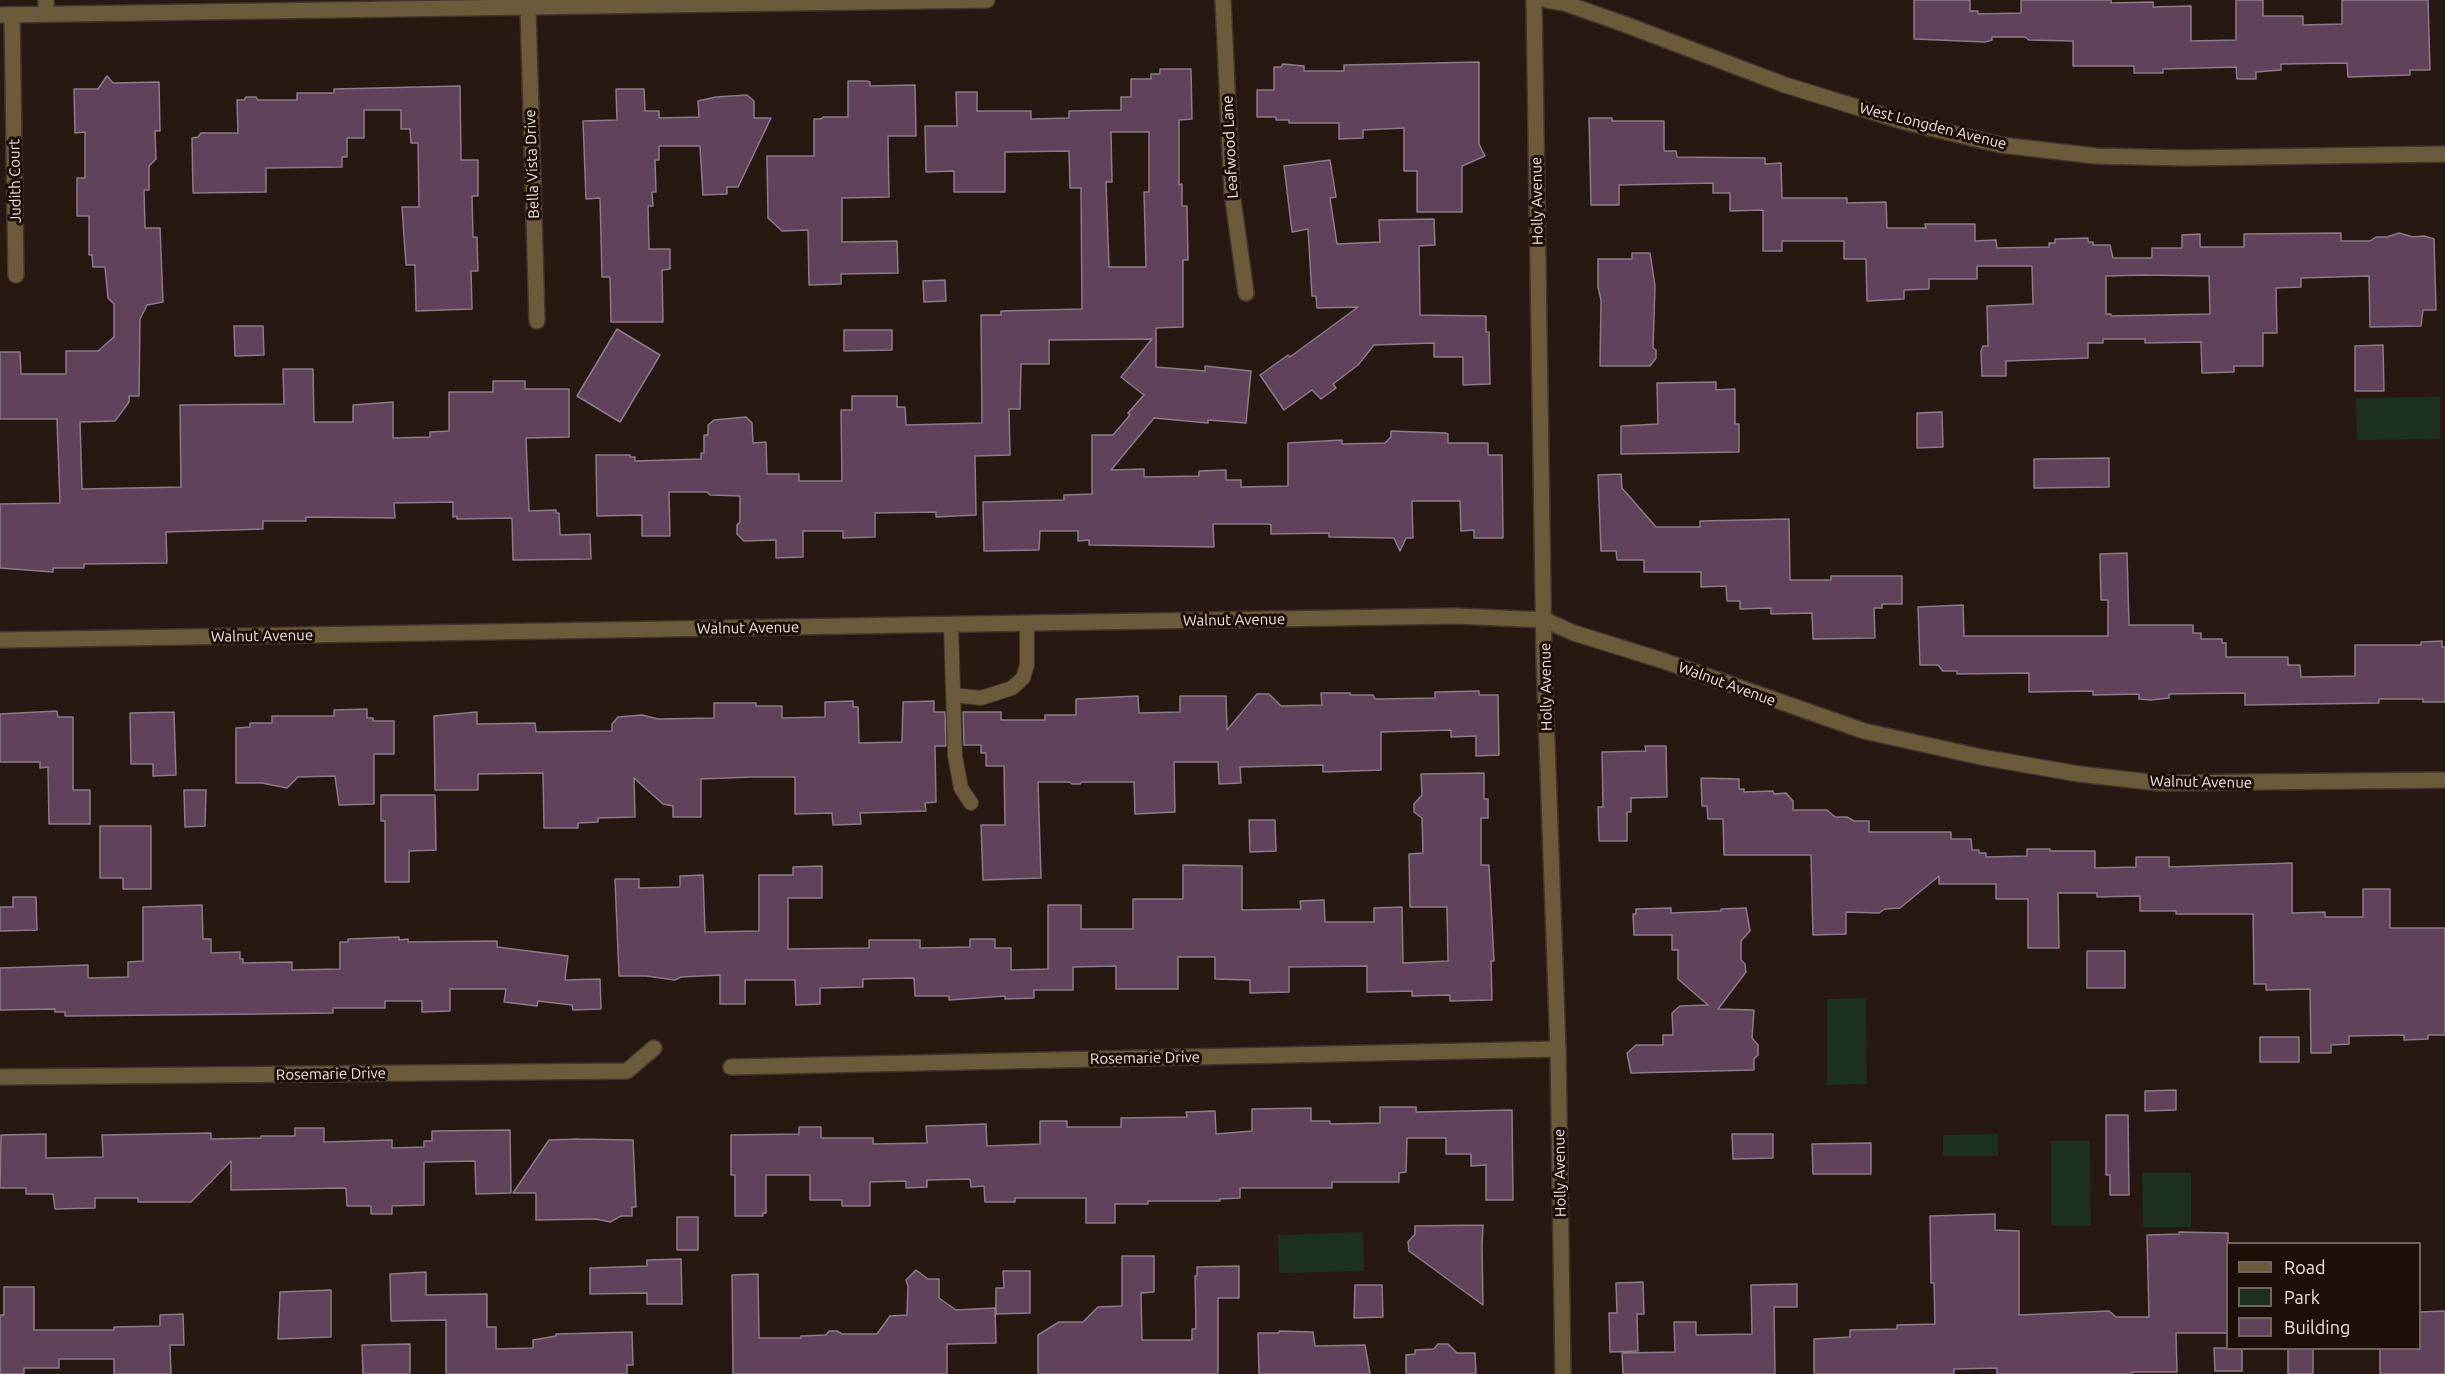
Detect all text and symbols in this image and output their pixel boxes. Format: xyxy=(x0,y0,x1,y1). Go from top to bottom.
street label: Leafwood Lane xyxy=(1218,95,1242,199)
street label: West Longden Avenue xyxy=(1858,99,2008,153)
street label: Bella Vista Drive xyxy=(521,109,543,219)
street label: Judith Court xyxy=(5,139,25,223)
street label: Holly Avenue xyxy=(1527,157,1547,245)
street label: Walnut Avenue xyxy=(1183,610,1285,630)
street label: Walnut Avenue xyxy=(697,618,799,638)
street label: Walnut Avenue xyxy=(211,626,313,646)
street label: Holly Avenue xyxy=(1536,643,1556,731)
street label: Walnut Avenue xyxy=(1676,658,1778,710)
street label: Walnut Avenue xyxy=(2150,772,2252,792)
street label: Rosemarie Drive xyxy=(1090,1048,1200,1068)
street label: Rosemarie Drive xyxy=(276,1064,386,1084)
street label: Holly Avenue xyxy=(1550,1129,1570,1217)
legend xyxy=(2226,1242,2421,1350)
text: Road xyxy=(2284,1257,2326,1277)
text: Park xyxy=(2284,1287,2320,1307)
text: Building xyxy=(2284,1317,2350,1337)

